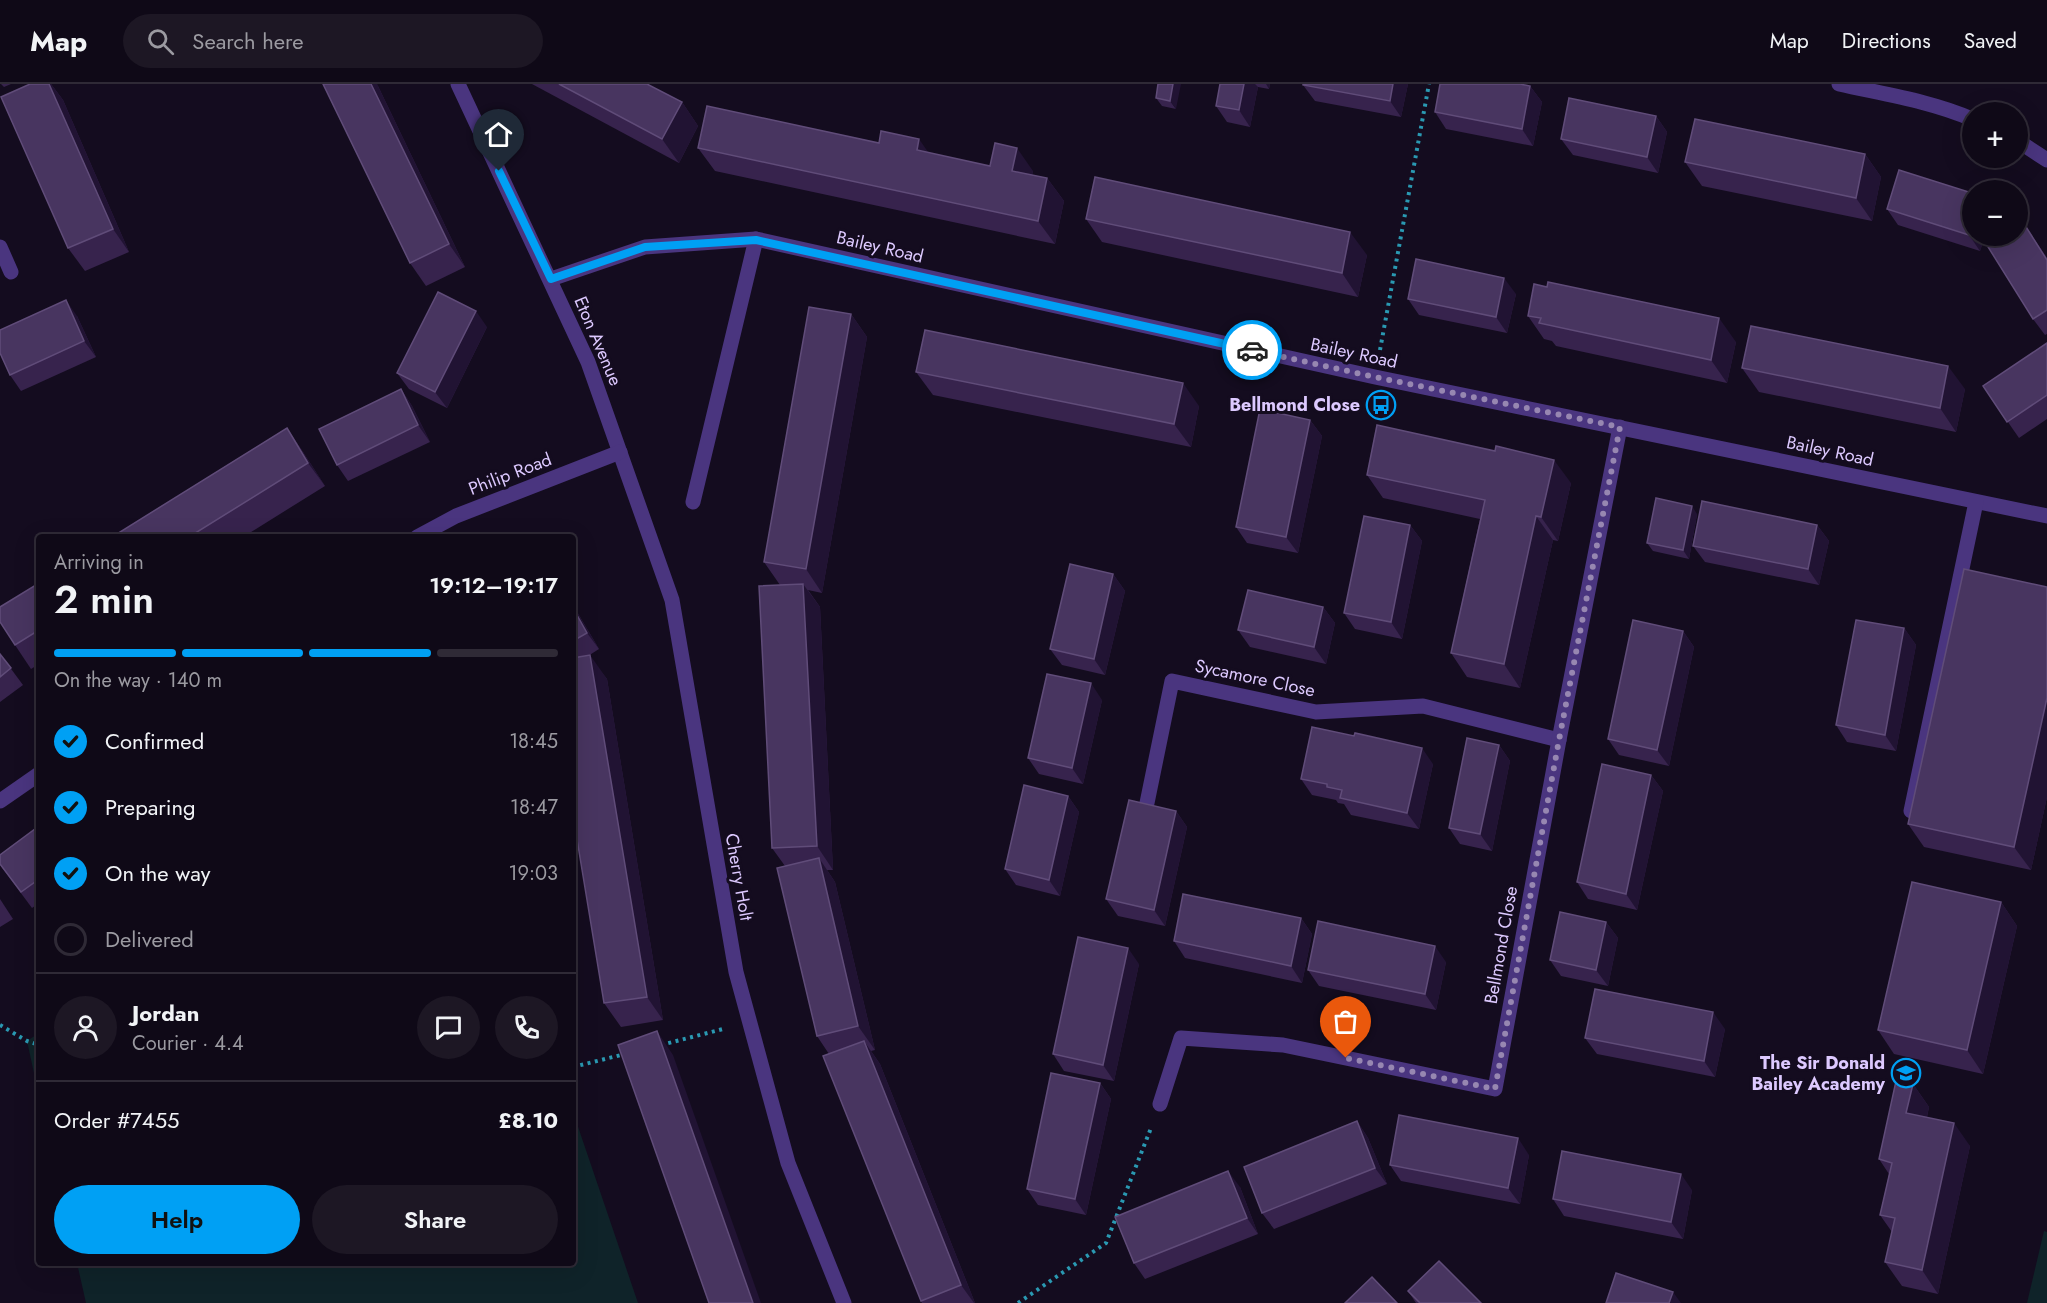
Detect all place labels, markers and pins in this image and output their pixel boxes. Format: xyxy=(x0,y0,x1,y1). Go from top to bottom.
pin xyxy=(473,109,524,171)
bus stop icon: Bellmond Close xyxy=(1365,389,1397,421)
place label: Bellmond Close xyxy=(1229,392,1360,418)
pin xyxy=(1320,996,1371,1058)
place label: The Sir Donald Bailey Academy xyxy=(1751,1050,1886,1097)
school or university icon: The Sir Donald Bailey Academy xyxy=(1890,1057,1922,1089)

